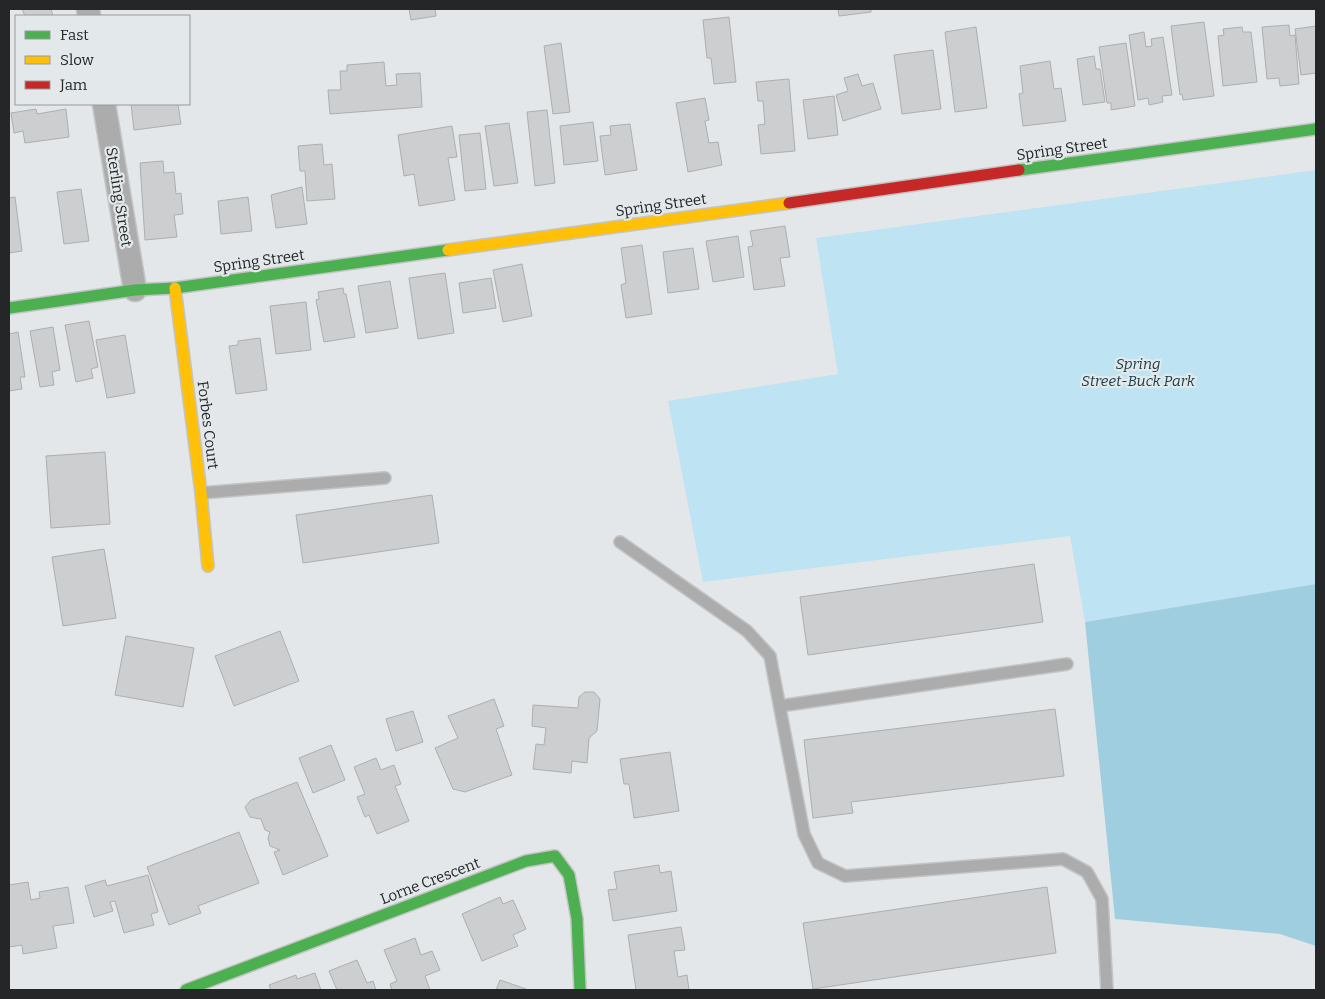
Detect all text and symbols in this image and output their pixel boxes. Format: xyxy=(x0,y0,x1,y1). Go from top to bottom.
legend xyxy=(15,15,190,105)
text: Fast xyxy=(60,26,89,44)
text: Slow xyxy=(60,51,95,69)
text: Jam xyxy=(59,76,88,94)
street label: Spring Street xyxy=(1015,134,1109,164)
street label: Sterling Street xyxy=(102,146,136,249)
street label: Spring Street xyxy=(614,190,708,220)
street label: Spring Street xyxy=(212,246,306,276)
park label: Spring Street-Buck Park xyxy=(1081,355,1196,390)
street label: Forbes Court xyxy=(194,380,222,471)
street label: Lorne Crescent xyxy=(378,854,483,908)

